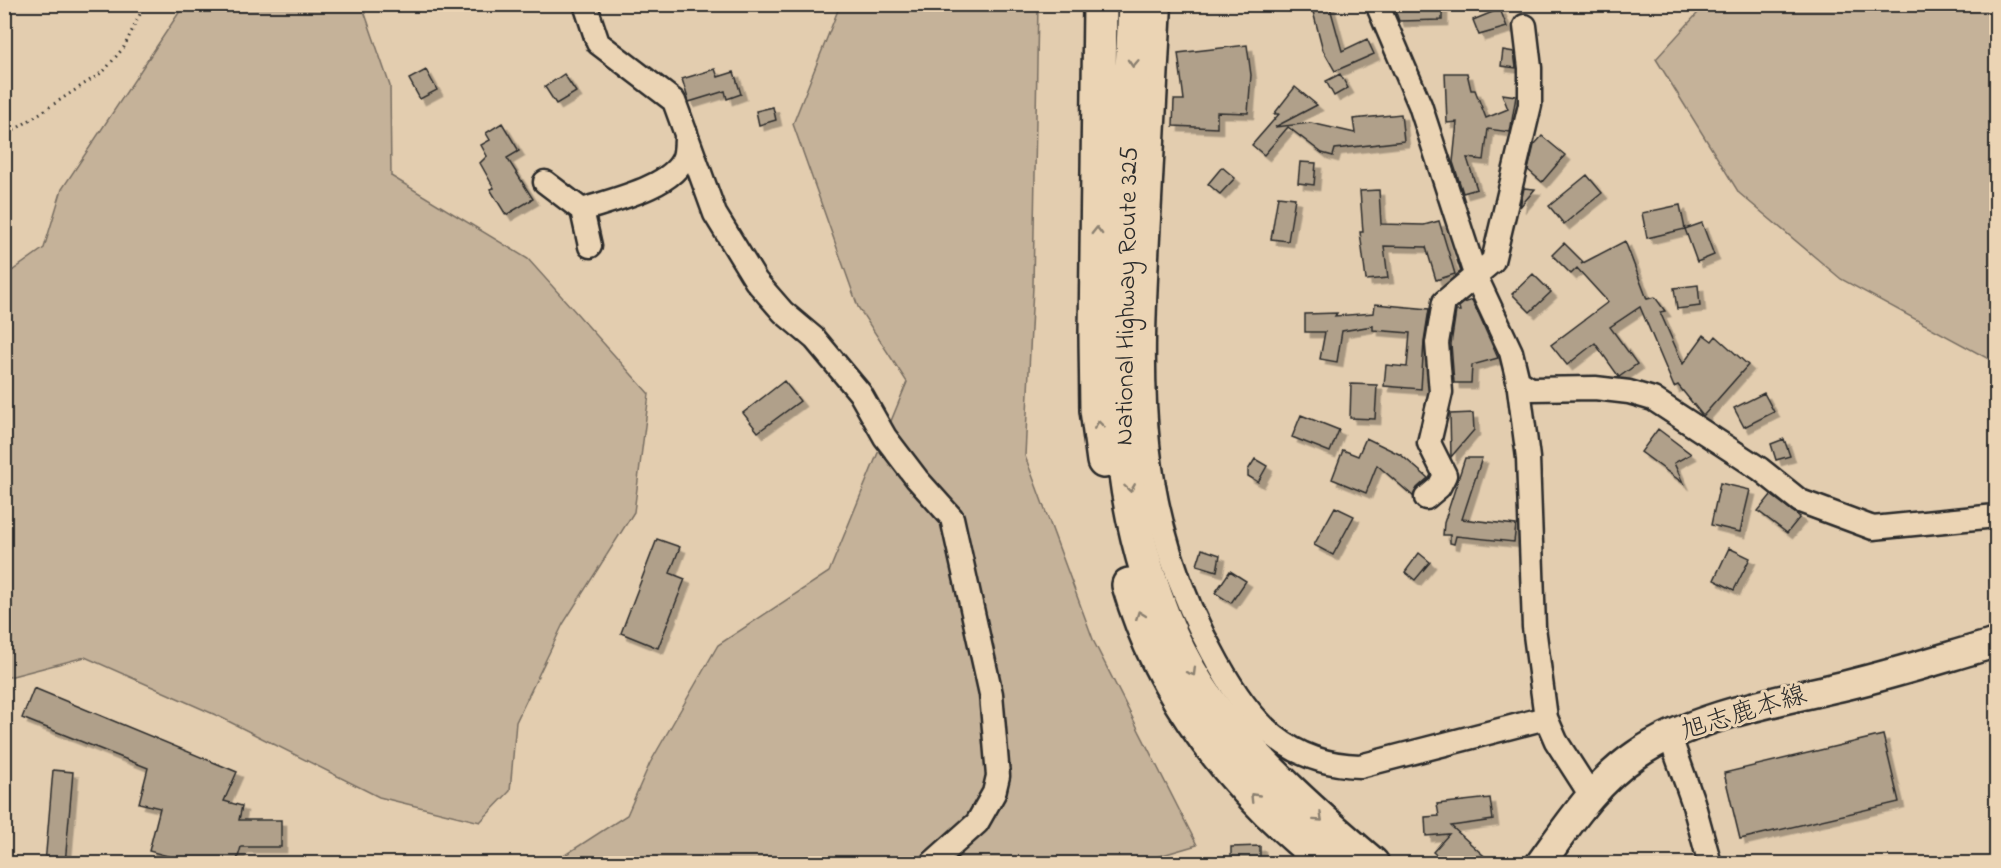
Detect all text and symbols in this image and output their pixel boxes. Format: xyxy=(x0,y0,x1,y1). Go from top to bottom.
one-way arrow xyxy=(1126,58,1139,67)
street label: National Highway Route 325 xyxy=(1106,146,1150,446)
one-way arrow xyxy=(1091,226,1103,235)
one-way arrow xyxy=(1094,421,1106,430)
one-way arrow xyxy=(1123,484,1135,493)
one-way arrow xyxy=(1135,611,1148,621)
one-way arrow xyxy=(1184,665,1195,676)
street label: 旭志鹿本線 xyxy=(1676,677,1812,751)
one-way arrow xyxy=(1251,793,1262,804)
one-way arrow xyxy=(1312,811,1323,822)

